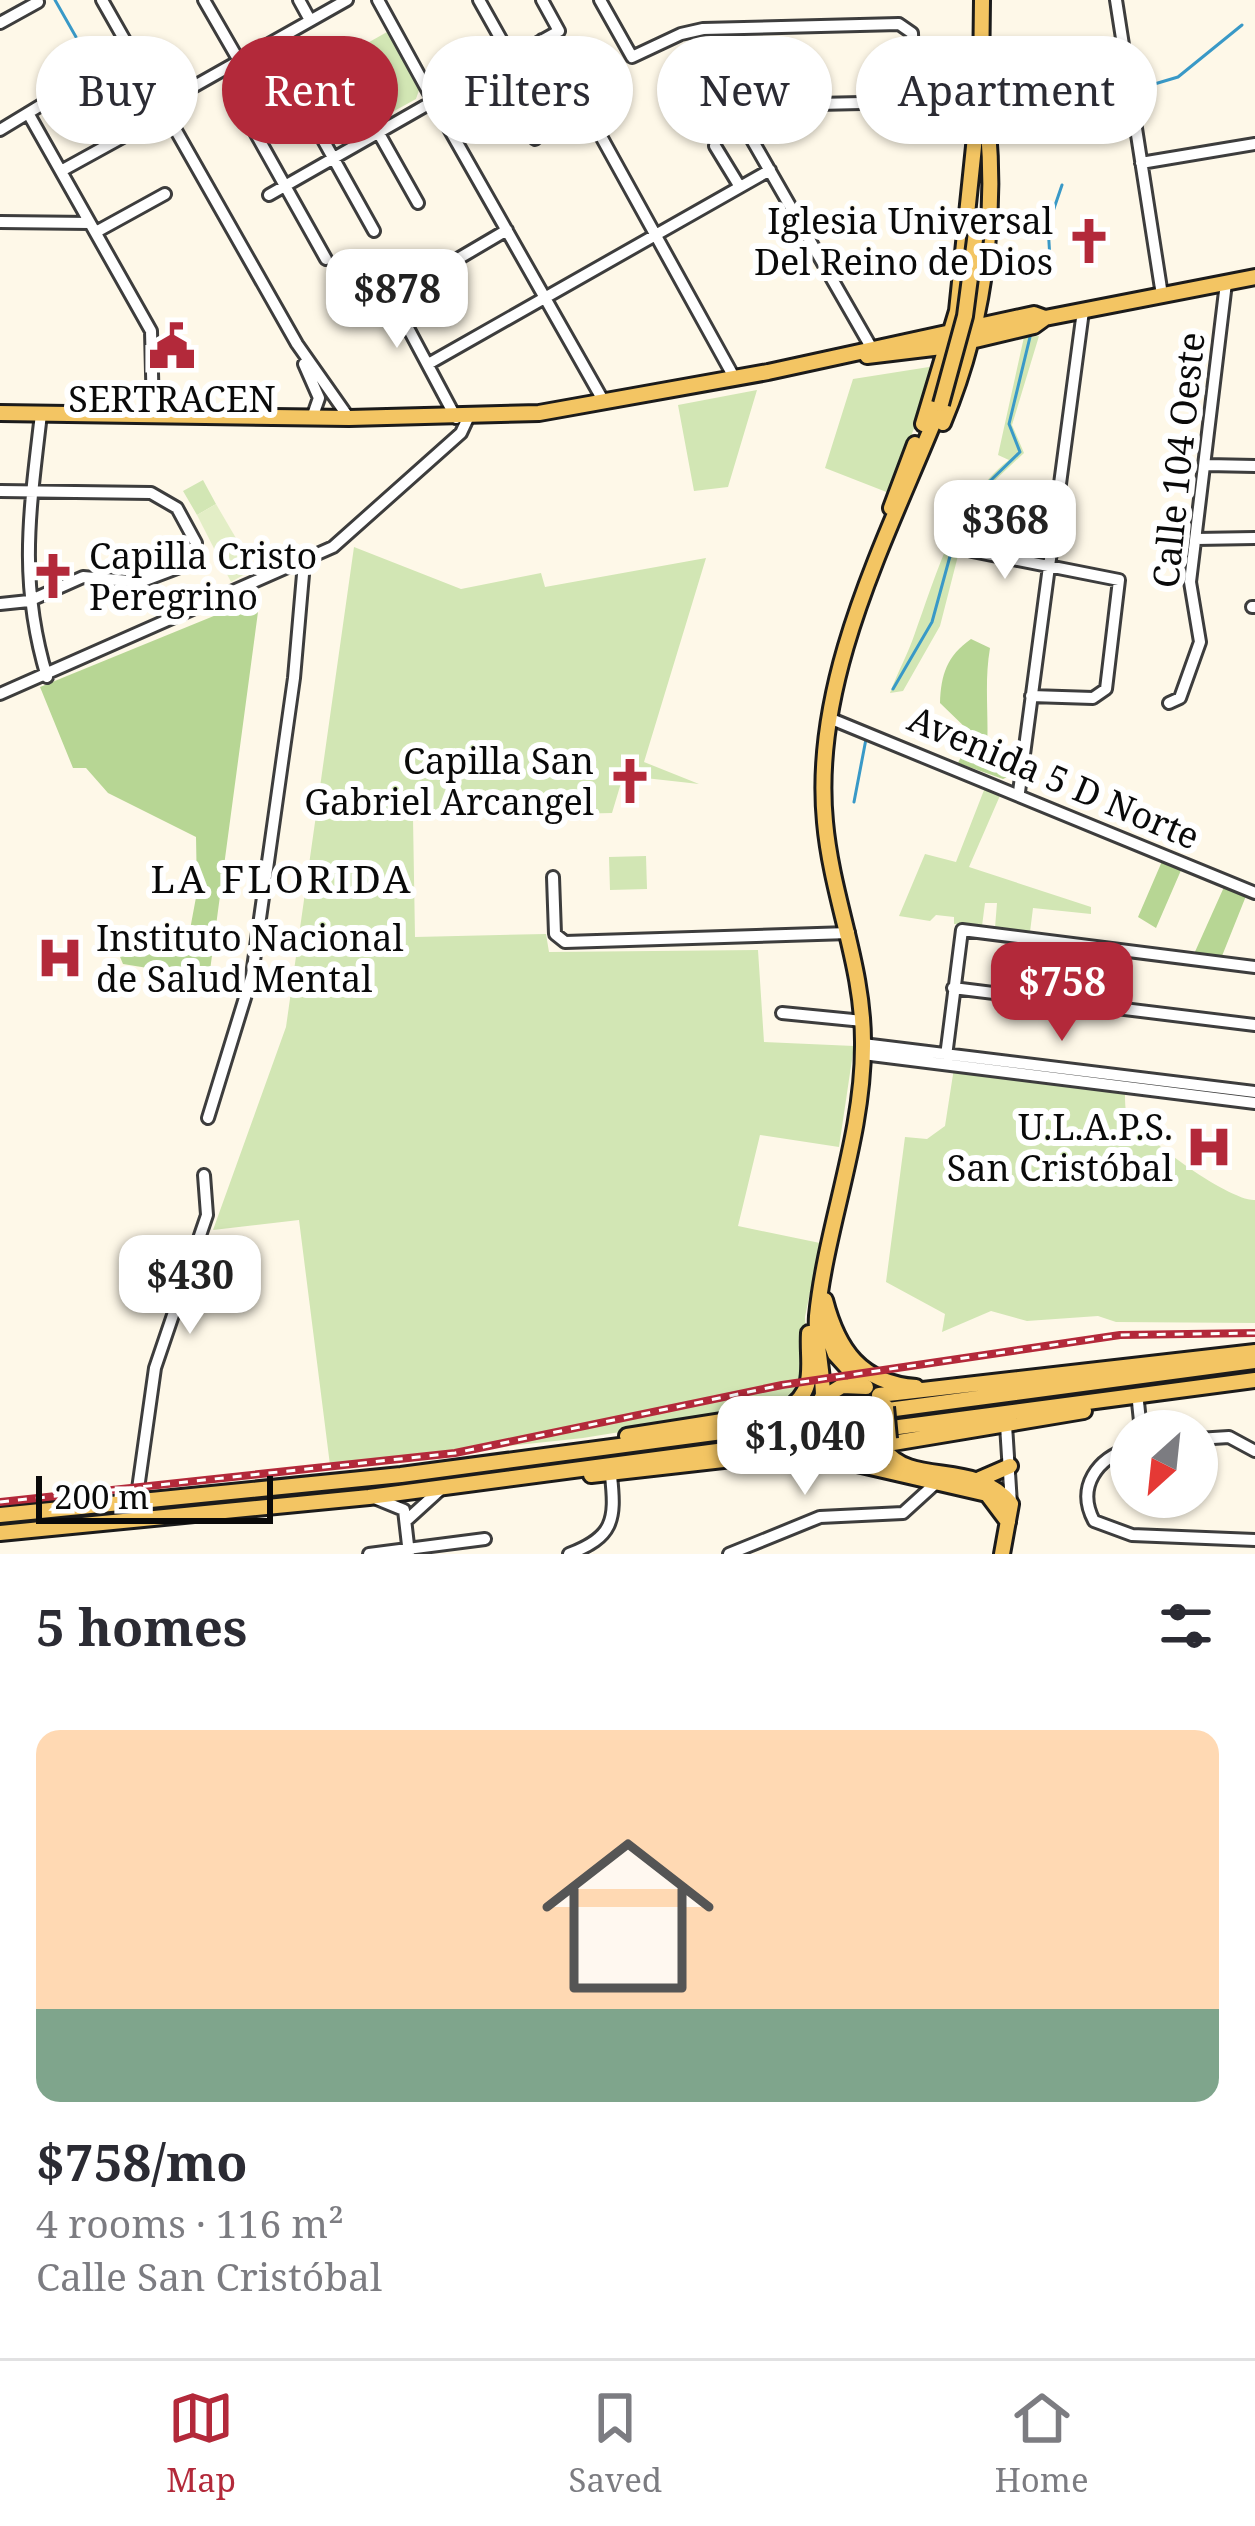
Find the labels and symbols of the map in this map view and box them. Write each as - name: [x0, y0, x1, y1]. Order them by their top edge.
- place label: Iglesia Universal Del Reino de Dios: [754, 196, 1053, 286]
- church icon: Iglesia Universal Del Reino de Dios: [1064, 216, 1114, 266]
- pin: $878: [326, 249, 468, 351]
- public building icon: SERTRACEN: [147, 321, 197, 371]
- street label: Calle 104 Oeste: [1140, 330, 1216, 590]
- place label: SERTRACEN: [68, 374, 276, 423]
- pin: $368: [934, 480, 1076, 582]
- place label: Capilla Cristo Peregrino: [89, 531, 317, 621]
- church icon: Capilla Cristo Peregrino: [28, 551, 78, 601]
- street label: Avenida 5 D Norte: [901, 694, 1207, 860]
- place label: Capilla San Gabriel Arcangel: [304, 736, 594, 826]
- church icon: Capilla San Gabriel Arcangel: [605, 756, 655, 806]
- district label: LA FLORIDA: [150, 851, 414, 904]
- place label: Instituto Nacional de Salud Mental: [96, 913, 404, 1003]
- hospital icon: Instituto Nacional de Salud Mental: [35, 933, 85, 983]
- pin: $758: [991, 942, 1133, 1044]
- place label: U.L.A.P.S. San Cristóbal: [947, 1102, 1173, 1192]
- hospital icon: U.L.A.P.S. San Cristóbal: [1184, 1122, 1234, 1172]
- pin: $430: [119, 1235, 261, 1337]
- pin: $1,040: [707, 1396, 903, 1498]
- north arrow: [1110, 1410, 1218, 1518]
- scale bar: [36, 1470, 273, 1523]

